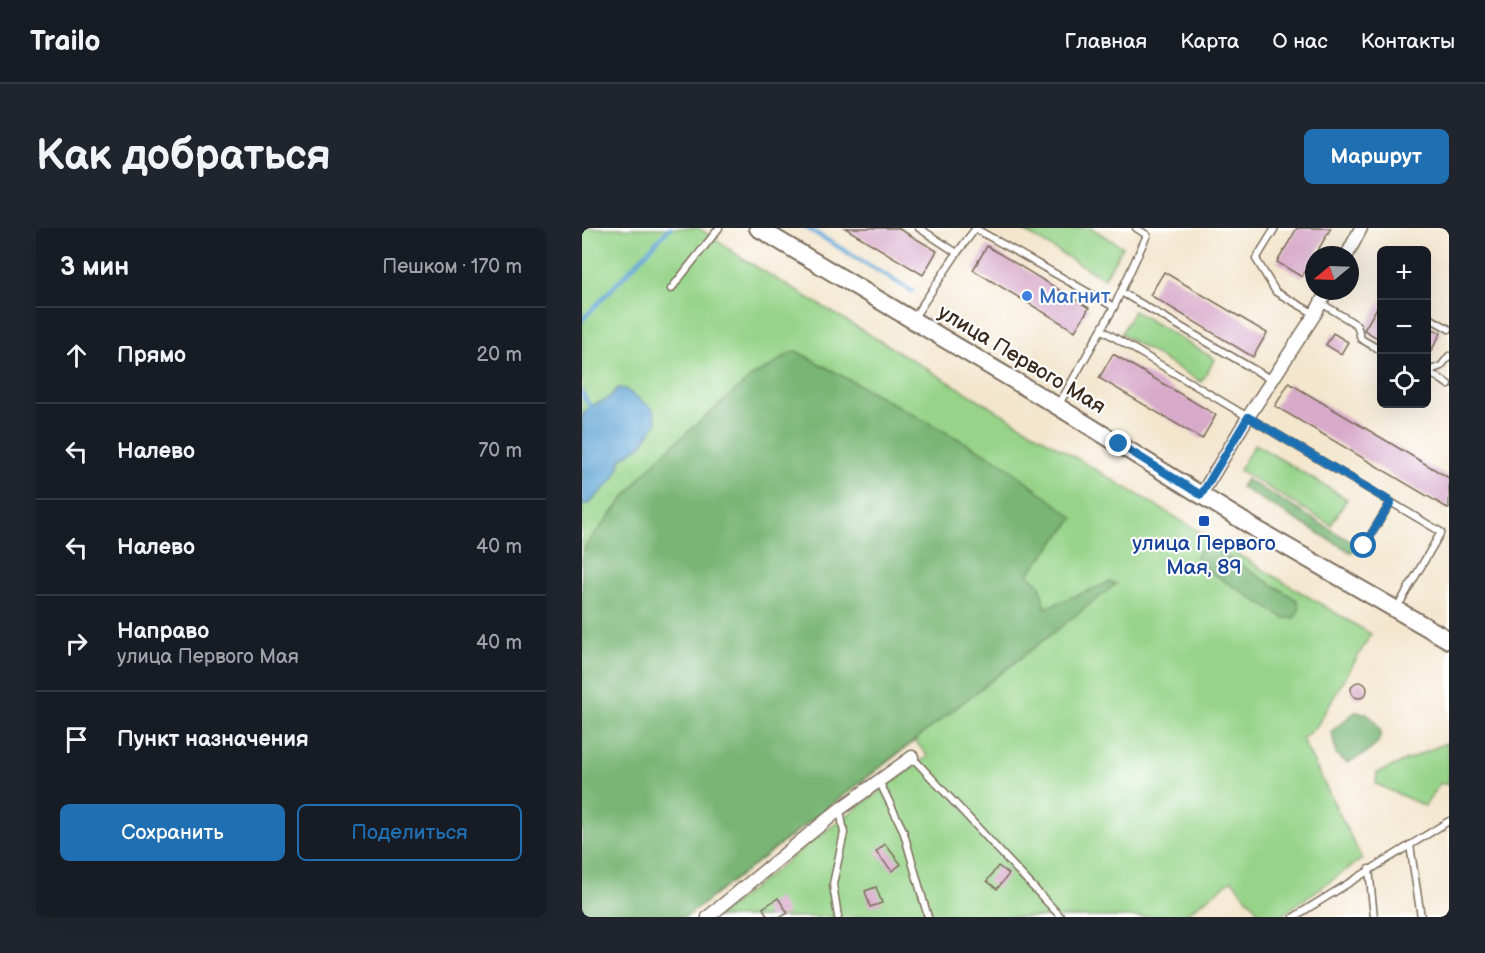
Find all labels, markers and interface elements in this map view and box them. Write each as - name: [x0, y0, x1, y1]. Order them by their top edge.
- text: Trailo: [30, 25, 101, 58]
- text: Главная: [1064, 29, 1147, 54]
- text: Карта: [1180, 29, 1239, 54]
- text: О нас: [1272, 29, 1328, 54]
- text: Контакты: [1361, 29, 1455, 54]
- button: Маршрут: [1304, 129, 1449, 184]
- text: Как добраться: [36, 131, 331, 182]
- north arrow: [1305, 246, 1359, 300]
- map controls: [1377, 246, 1431, 408]
- button: +: [1377, 246, 1431, 300]
- text: 3 мин: [60, 252, 129, 283]
- text: Пешком · 170 m: [382, 255, 522, 279]
- place label: Магнит: [1039, 284, 1111, 309]
- marker: Магнит: [1020, 289, 1034, 303]
- street label: улица Первого Мая: [933, 300, 1110, 419]
- button: −: [1377, 300, 1431, 354]
- icon: ahead: [60, 339, 93, 372]
- text: Прямо: [117, 342, 186, 369]
- text: 20 m: [477, 343, 522, 367]
- button: locate: [1377, 354, 1431, 408]
- route end: [1105, 430, 1131, 456]
- icon: left: [60, 435, 93, 468]
- text: Налево: [117, 438, 195, 465]
- text: 70 m: [478, 439, 522, 463]
- marker: улица Первого Мая, 89: [1197, 514, 1211, 528]
- icon: left: [60, 531, 93, 564]
- place label: улица Первого Мая, 89: [1132, 531, 1276, 580]
- route start: [1350, 532, 1376, 558]
- text: Налево: [117, 534, 195, 561]
- text: 40 m: [476, 535, 522, 559]
- text: Направо: [117, 618, 209, 645]
- icon: right: [60, 627, 93, 660]
- text: 40 m: [476, 631, 522, 655]
- text: улица Первого Мая: [117, 645, 299, 669]
- icon: arrive: [60, 723, 93, 756]
- text: Пункт назначения: [117, 726, 309, 753]
- button: Сохранить: [60, 804, 285, 861]
- button: Поделиться: [297, 804, 522, 861]

